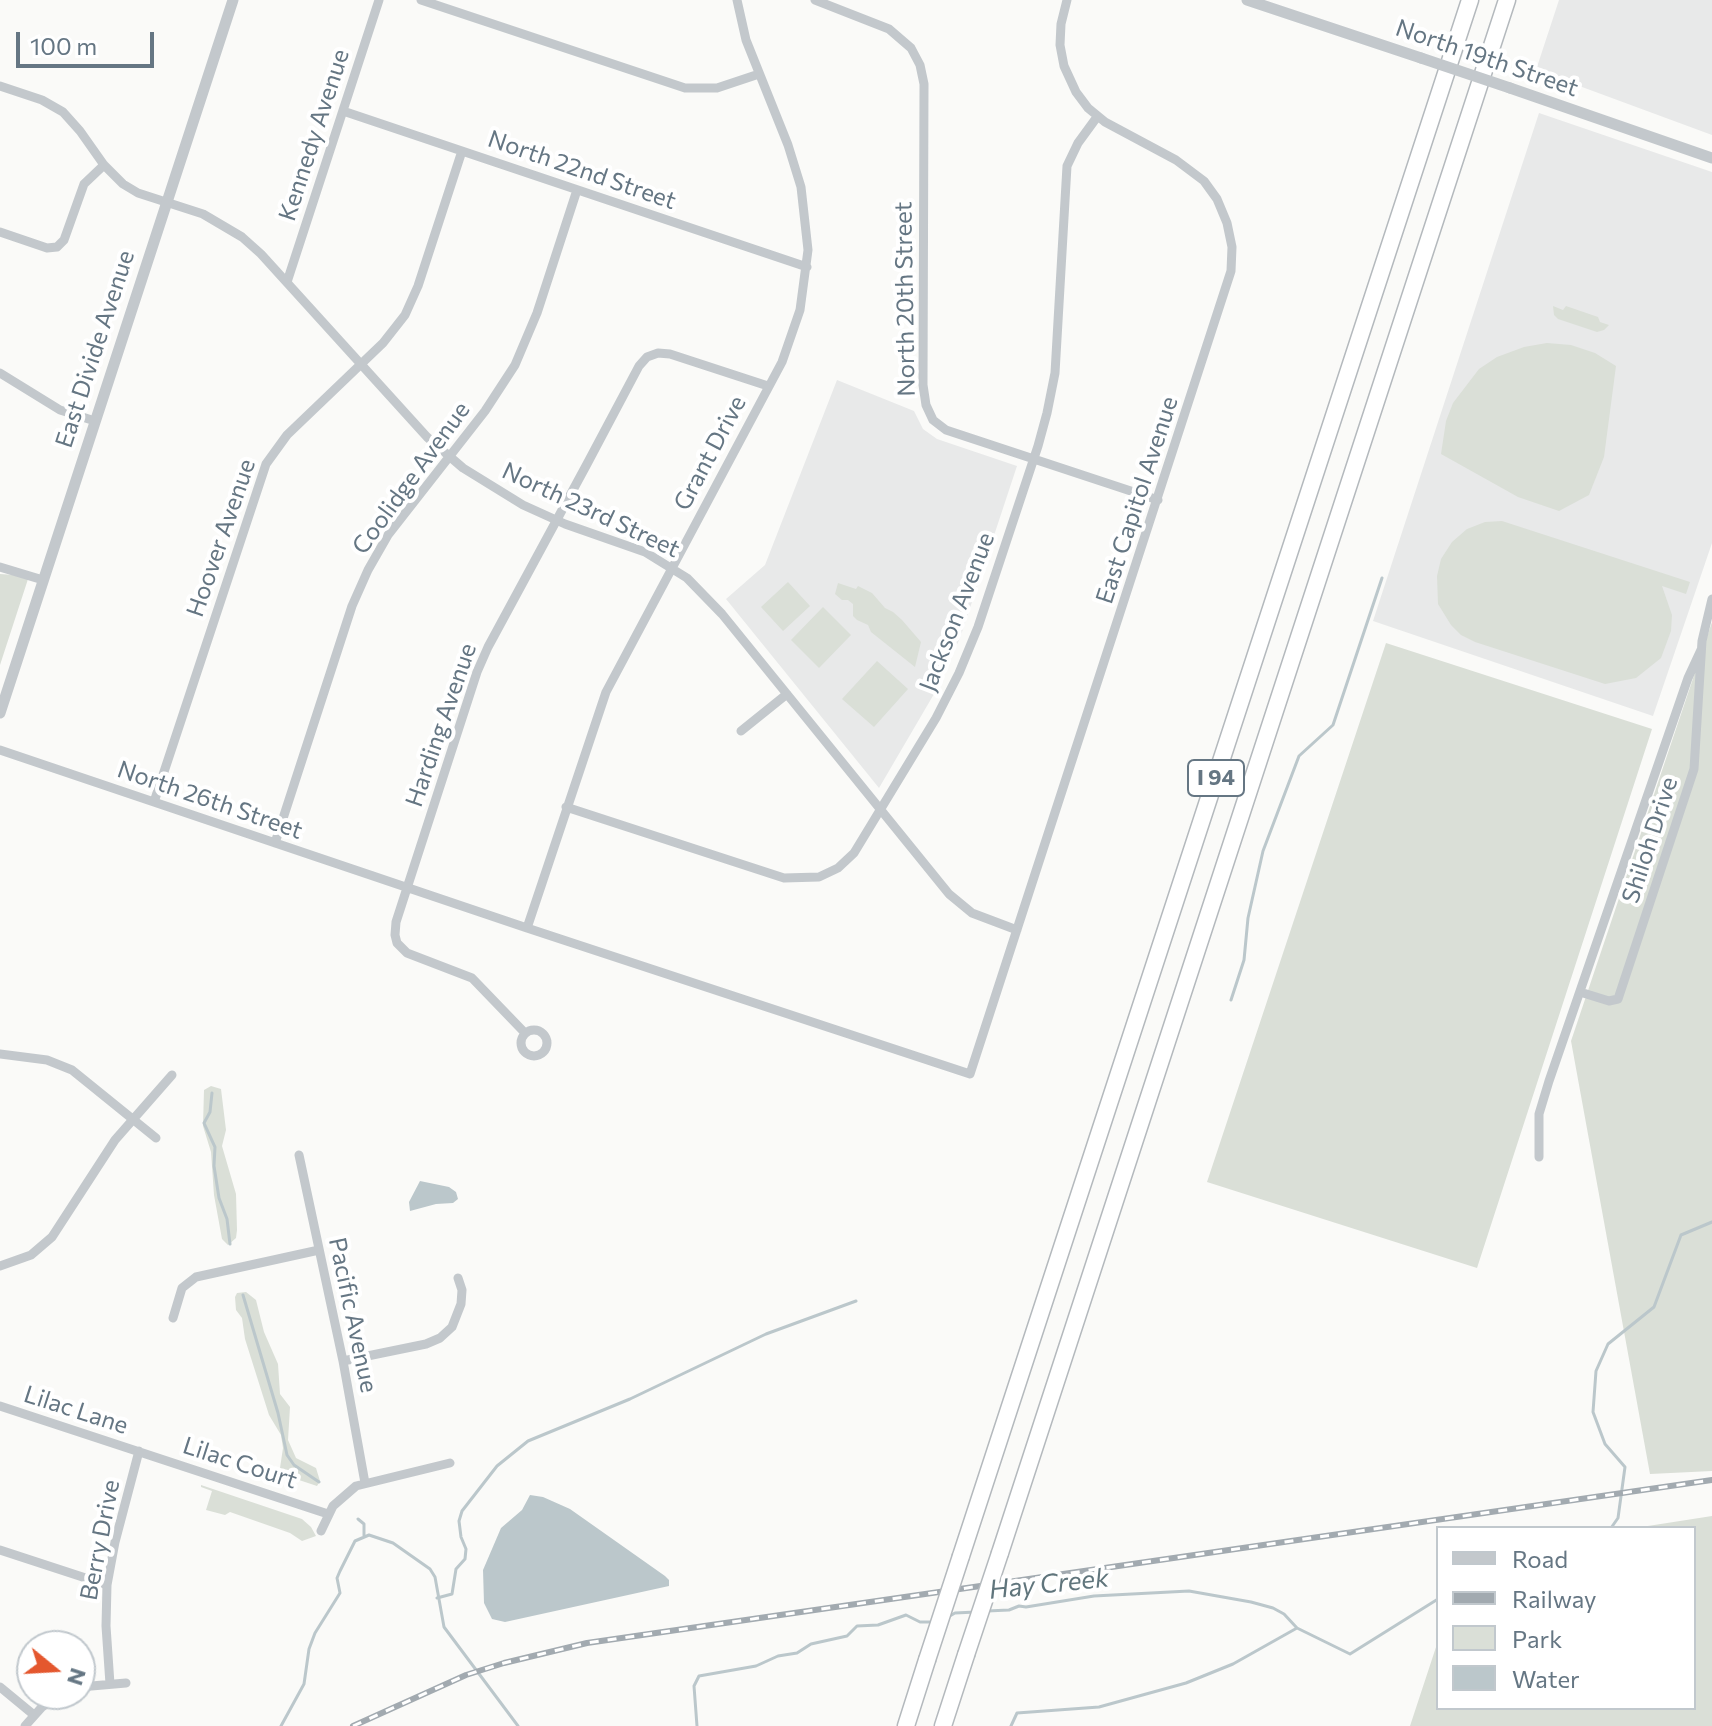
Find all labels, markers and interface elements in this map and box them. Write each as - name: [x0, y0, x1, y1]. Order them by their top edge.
- street label: North 19th Street: [1392, 13, 1582, 103]
- scale bar: [20, 16, 158, 66]
- text: 100 m: [30, 31, 97, 60]
- street label: Kennedy Avenue: [273, 45, 355, 225]
- street label: North 22nd Street: [484, 124, 680, 216]
- street label: North 20th Street: [889, 201, 921, 397]
- street label: East Divide Avenue: [50, 247, 140, 451]
- street label: Grant Drive: [668, 391, 752, 515]
- street label: East Capitol Avenue: [1090, 393, 1184, 607]
- street label: Coolidge Avenue: [346, 396, 476, 560]
- street label: Hoover Avenue: [181, 455, 261, 621]
- street label: North 23rd Street: [498, 456, 684, 564]
- street label: Jackson Avenue: [913, 528, 1001, 696]
- street label: Harding Avenue: [400, 639, 482, 811]
- street label: North 26th Street: [114, 755, 306, 845]
- road number: I 94: [1188, 760, 1244, 796]
- street label: Shiloh Drive: [1616, 773, 1684, 907]
- street label: Pacific Avenue: [323, 1235, 383, 1395]
- street label: Lilac Lane: [20, 1380, 132, 1440]
- street label: Lilac Court: [179, 1431, 301, 1495]
- street label: Berry Drive: [74, 1477, 126, 1603]
- legend: [1436, 1526, 1696, 1710]
- text: Road: [1512, 1544, 1568, 1573]
- water label: Hay Creek: [988, 1562, 1110, 1606]
- text: Railway: [1512, 1584, 1597, 1613]
- text: Park: [1512, 1624, 1562, 1653]
- north arrow: [16, 1630, 96, 1710]
- text: Water: [1512, 1664, 1580, 1693]
- text: N: [62, 1665, 93, 1689]

